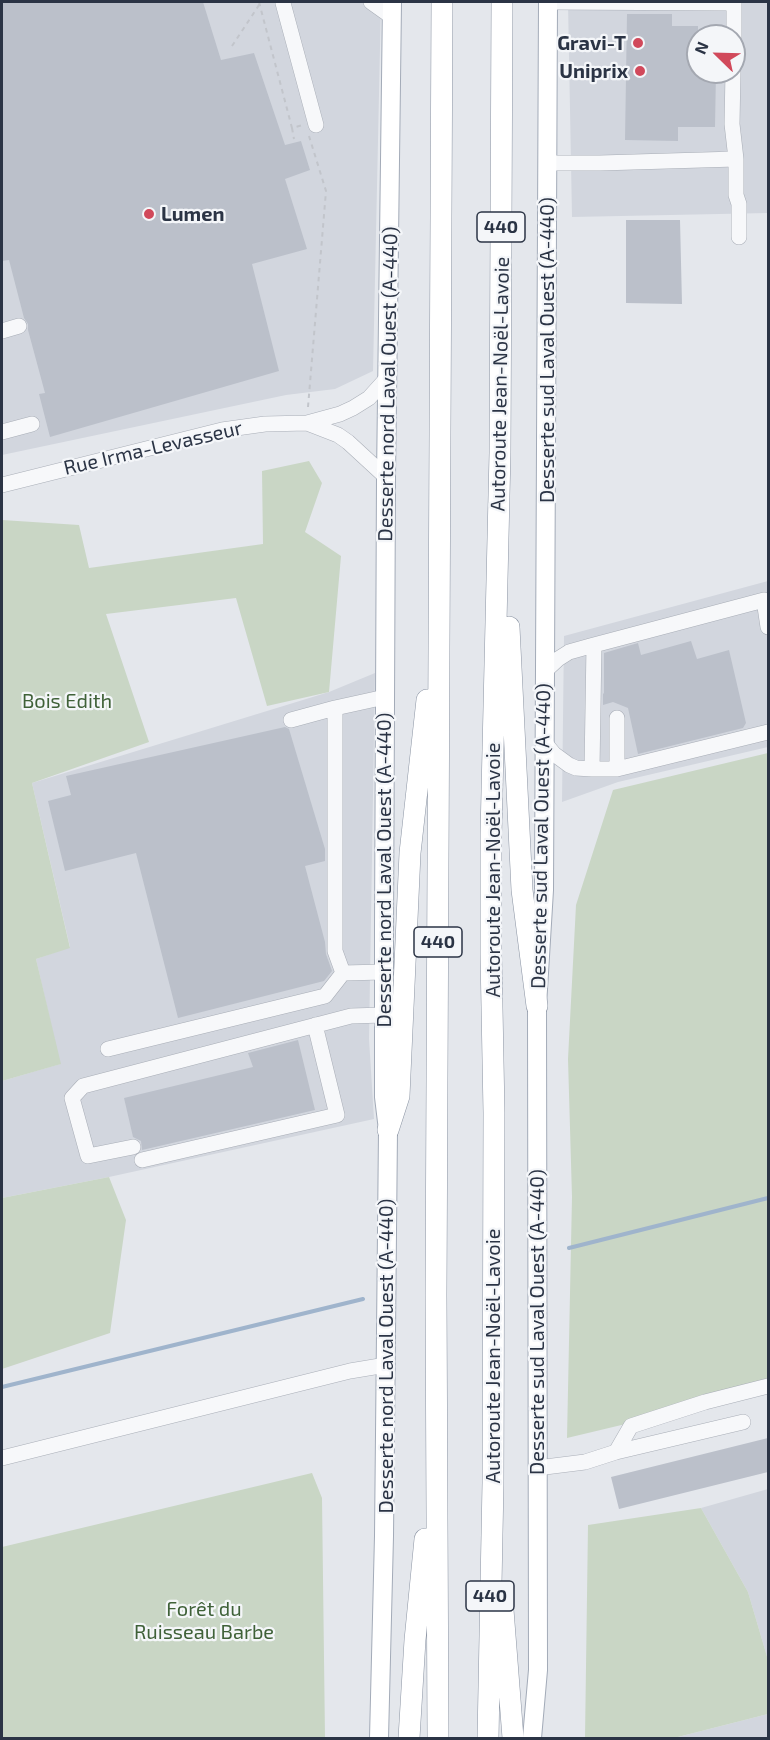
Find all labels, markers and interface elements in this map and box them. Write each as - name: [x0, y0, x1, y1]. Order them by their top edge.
- north arrow: [686, 24, 746, 84]
- place label: Gravi-T: [557, 31, 626, 55]
- marker: Gravi-T: [631, 36, 645, 50]
- text: N: [690, 39, 712, 57]
- place label: Uniprix: [559, 59, 628, 83]
- marker: Uniprix: [633, 64, 647, 78]
- street label: Desserte sud Laval Ouest (A-440): [535, 197, 559, 503]
- place label: Lumen: [161, 202, 224, 226]
- marker: Lumen: [142, 207, 156, 221]
- road number: 440: [477, 212, 525, 242]
- street label: Desserte nord Laval Ouest (A-440): [373, 226, 403, 542]
- street label: Autoroute Jean-Noël-Lavoie: [486, 256, 514, 512]
- street label: Rue Irma-Levasseur: [61, 416, 245, 480]
- street label: Desserte sud Laval Ouest (A-440): [526, 683, 556, 989]
- park label: Bois Edith: [22, 689, 112, 713]
- street label: Desserte nord Laval Ouest (A-440): [372, 712, 396, 1028]
- street label: Autoroute Jean-Noël-Lavoie: [481, 743, 505, 997]
- road number: 440: [414, 927, 462, 957]
- street label: Desserte sud Laval Ouest (A-440): [525, 1169, 549, 1475]
- street label: Desserte nord Laval Ouest (A-440): [374, 1198, 398, 1514]
- street label: Autoroute Jean-Noël-Lavoie: [481, 1229, 505, 1483]
- road number: 440: [466, 1581, 514, 1611]
- park label: Forêt du Ruisseau Barbe: [134, 1597, 274, 1644]

